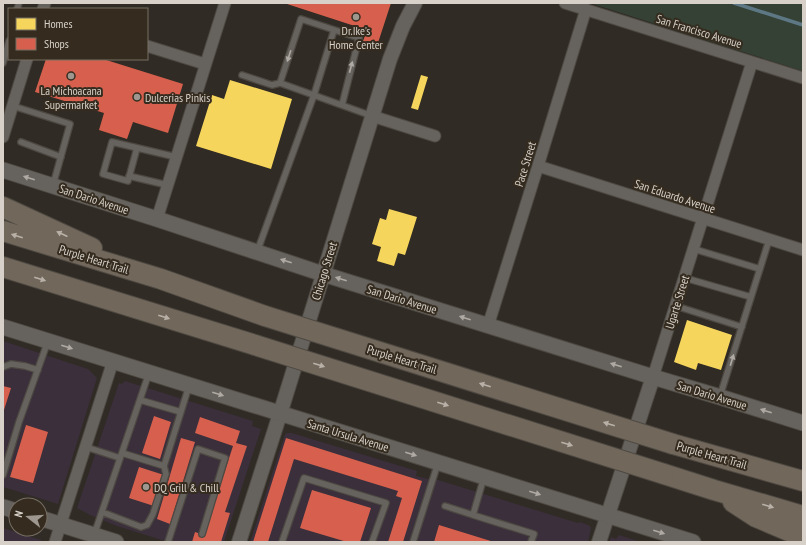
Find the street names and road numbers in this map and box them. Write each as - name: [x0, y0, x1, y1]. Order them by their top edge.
- street label: San Francisco Avenue: [654, 11, 744, 51]
- street label: Pace Street: [511, 139, 539, 188]
- street label: San Eduardo Avenue: [633, 176, 717, 216]
- street label: San Dario Avenue: [57, 181, 131, 217]
- street label: Chicago Street: [308, 239, 340, 302]
- street label: Purple Heart Trail: [57, 241, 131, 277]
- street label: Ugarte Street: [662, 273, 692, 331]
- street label: San Dario Avenue: [365, 281, 439, 317]
- street label: Purple Heart Trail: [365, 341, 439, 377]
- street label: San Dario Avenue: [675, 377, 749, 413]
- street label: Santa Ursula Avenue: [305, 415, 391, 455]
- street label: Purple Heart Trail: [675, 438, 749, 472]

